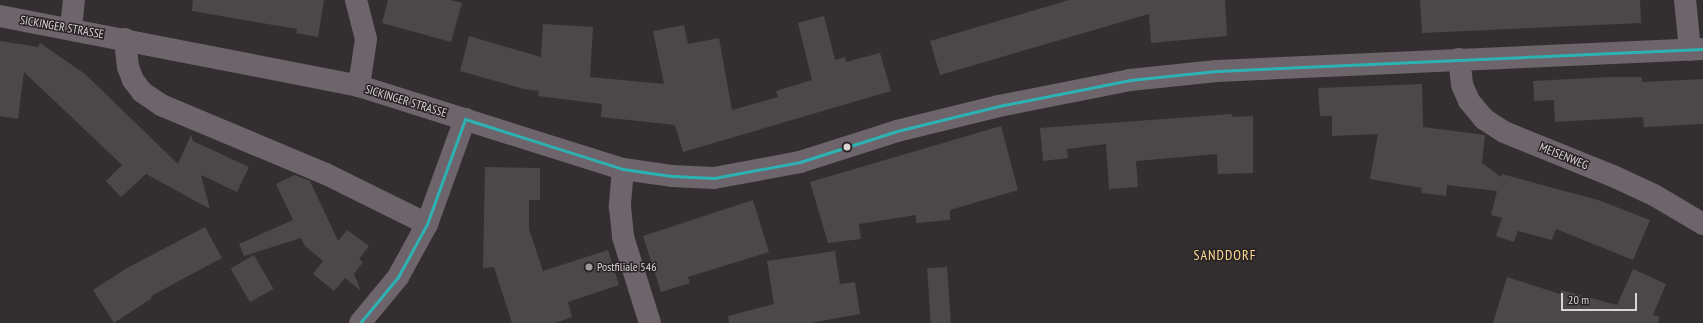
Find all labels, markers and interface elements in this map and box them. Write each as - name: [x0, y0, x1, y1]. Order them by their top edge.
- street label: SICKINGER STRASSE: [19, 13, 105, 41]
- street label: SICKINGER STRASSE: [363, 82, 449, 120]
- street label: MEISENWEG: [1537, 140, 1591, 172]
- unlabelled marker: [842, 142, 852, 152]
- district label: SANDDORF: [1193, 247, 1257, 263]
- place label: Postfiliale 546: [597, 260, 657, 274]
- marker: Postfiliale 546: [584, 262, 594, 272]
- scale bar: [1563, 285, 1639, 311]
- text: 20 m: [1568, 292, 1589, 307]

